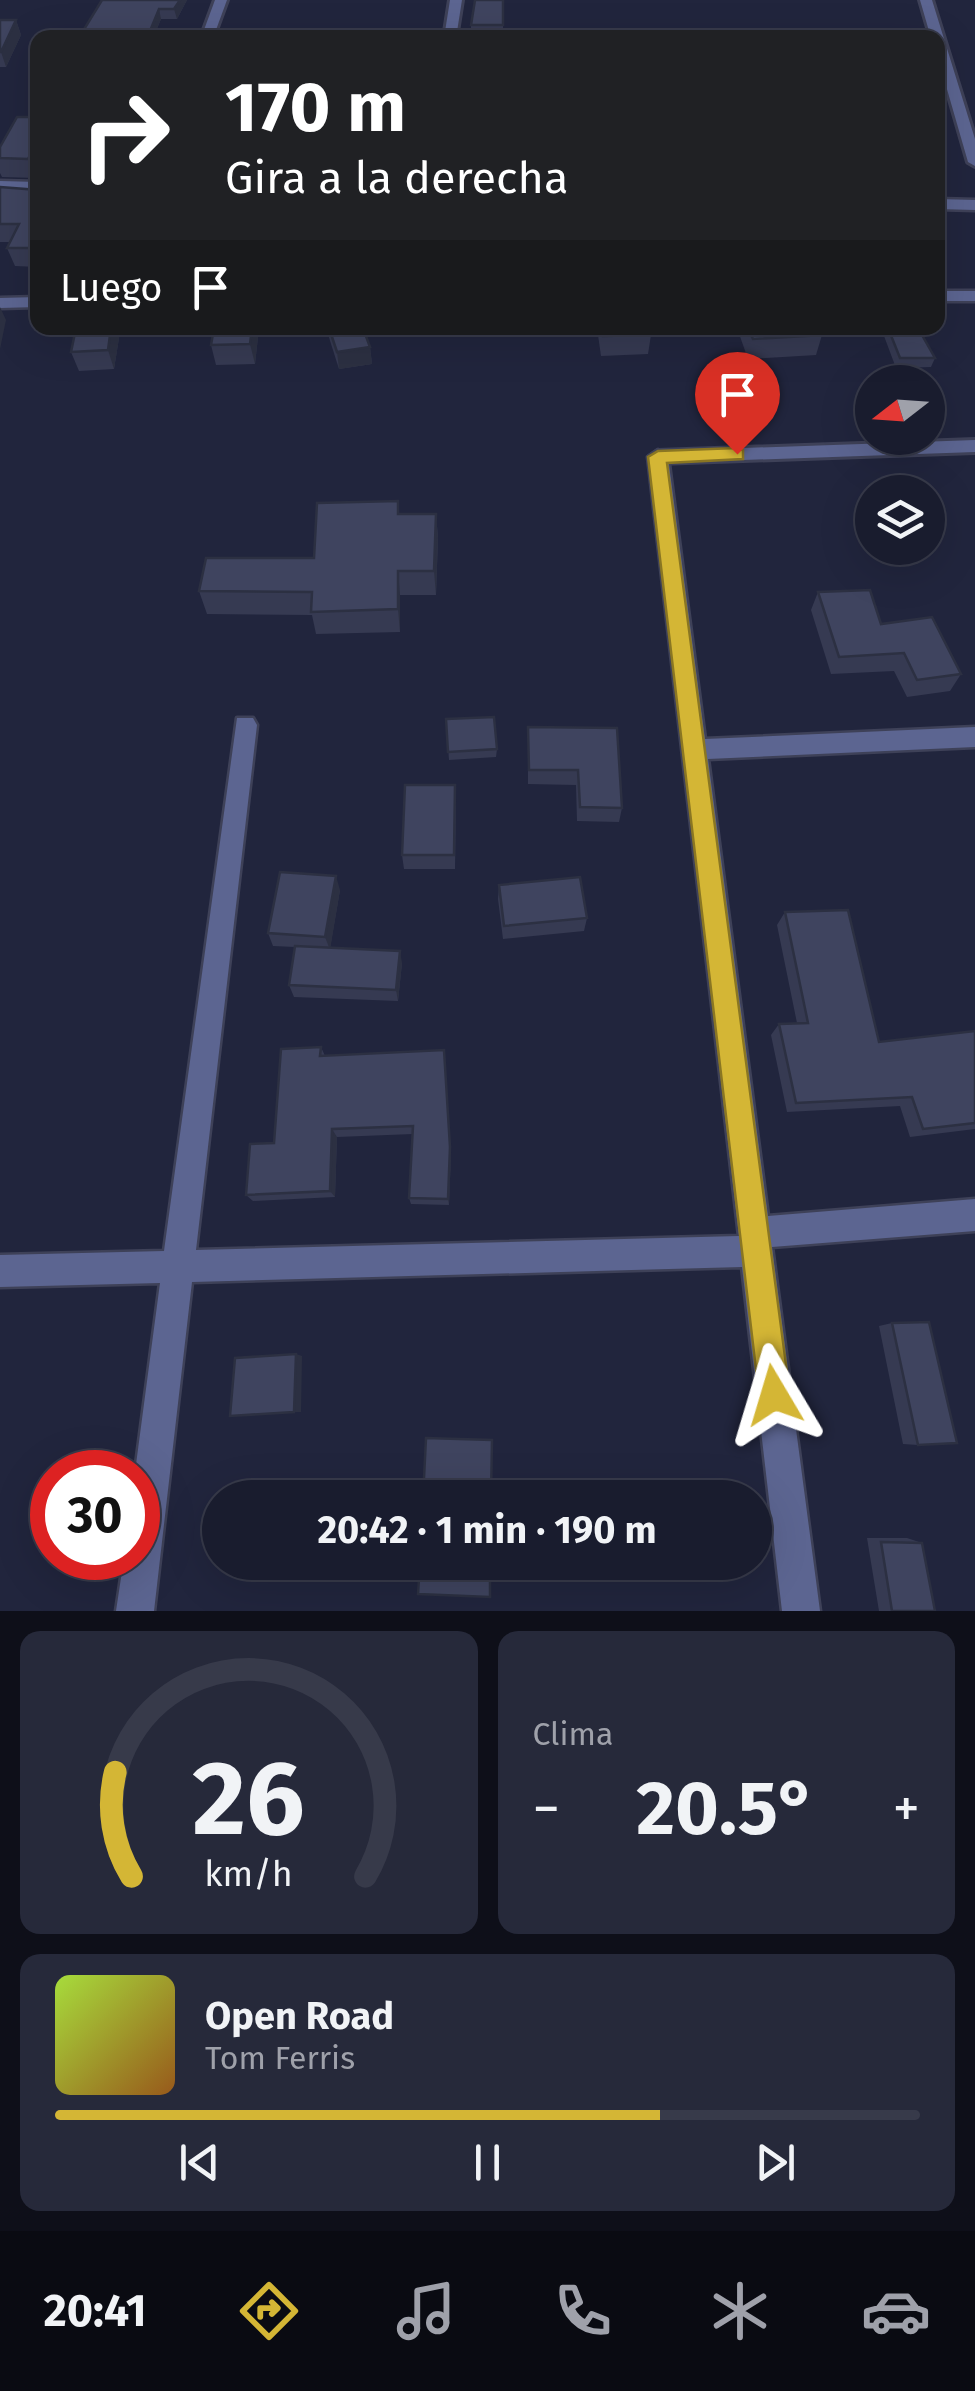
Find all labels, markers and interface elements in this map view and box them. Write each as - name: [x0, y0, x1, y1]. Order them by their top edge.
- text: 170 m: [225, 66, 406, 150]
- icon: right: [60, 70, 190, 200]
- text: Gira a la derecha: [225, 151, 568, 205]
- icon: arrive: [183, 260, 238, 315]
- text: Luego: [60, 265, 163, 311]
- pin: [695, 352, 780, 455]
- north arrow: [855, 365, 945, 455]
- map controls: [855, 365, 945, 565]
- icon: arrive: [710, 367, 765, 422]
- button: layers: [855, 475, 945, 565]
- position arrow: [722, 1343, 826, 1447]
- speed limit sign: 30: [30, 1450, 160, 1580]
- text: 20:42 · 1 min · 190 m: [317, 1507, 657, 1553]
- text: Clima: [533, 1715, 613, 1753]
- text: 26: [193, 1737, 305, 1862]
- text: 20.5°: [636, 1764, 816, 1854]
- text: −: [533, 1776, 560, 1842]
- text: +: [893, 1776, 920, 1842]
- text: km/h: [205, 1853, 293, 1895]
- text: Open Road: [205, 1993, 394, 2039]
- text: Tom Ferris: [205, 2039, 355, 2077]
- icon: previous: [172, 2135, 227, 2190]
- icon: pause: [460, 2135, 515, 2190]
- icon: next: [748, 2135, 803, 2190]
- icon: directions: [234, 2276, 304, 2346]
- icon: music: [391, 2276, 461, 2346]
- icon: phone: [548, 2276, 618, 2346]
- icon: climate: [705, 2276, 775, 2346]
- icon: car: [861, 2276, 931, 2346]
- text: 20:41: [43, 2284, 147, 2338]

